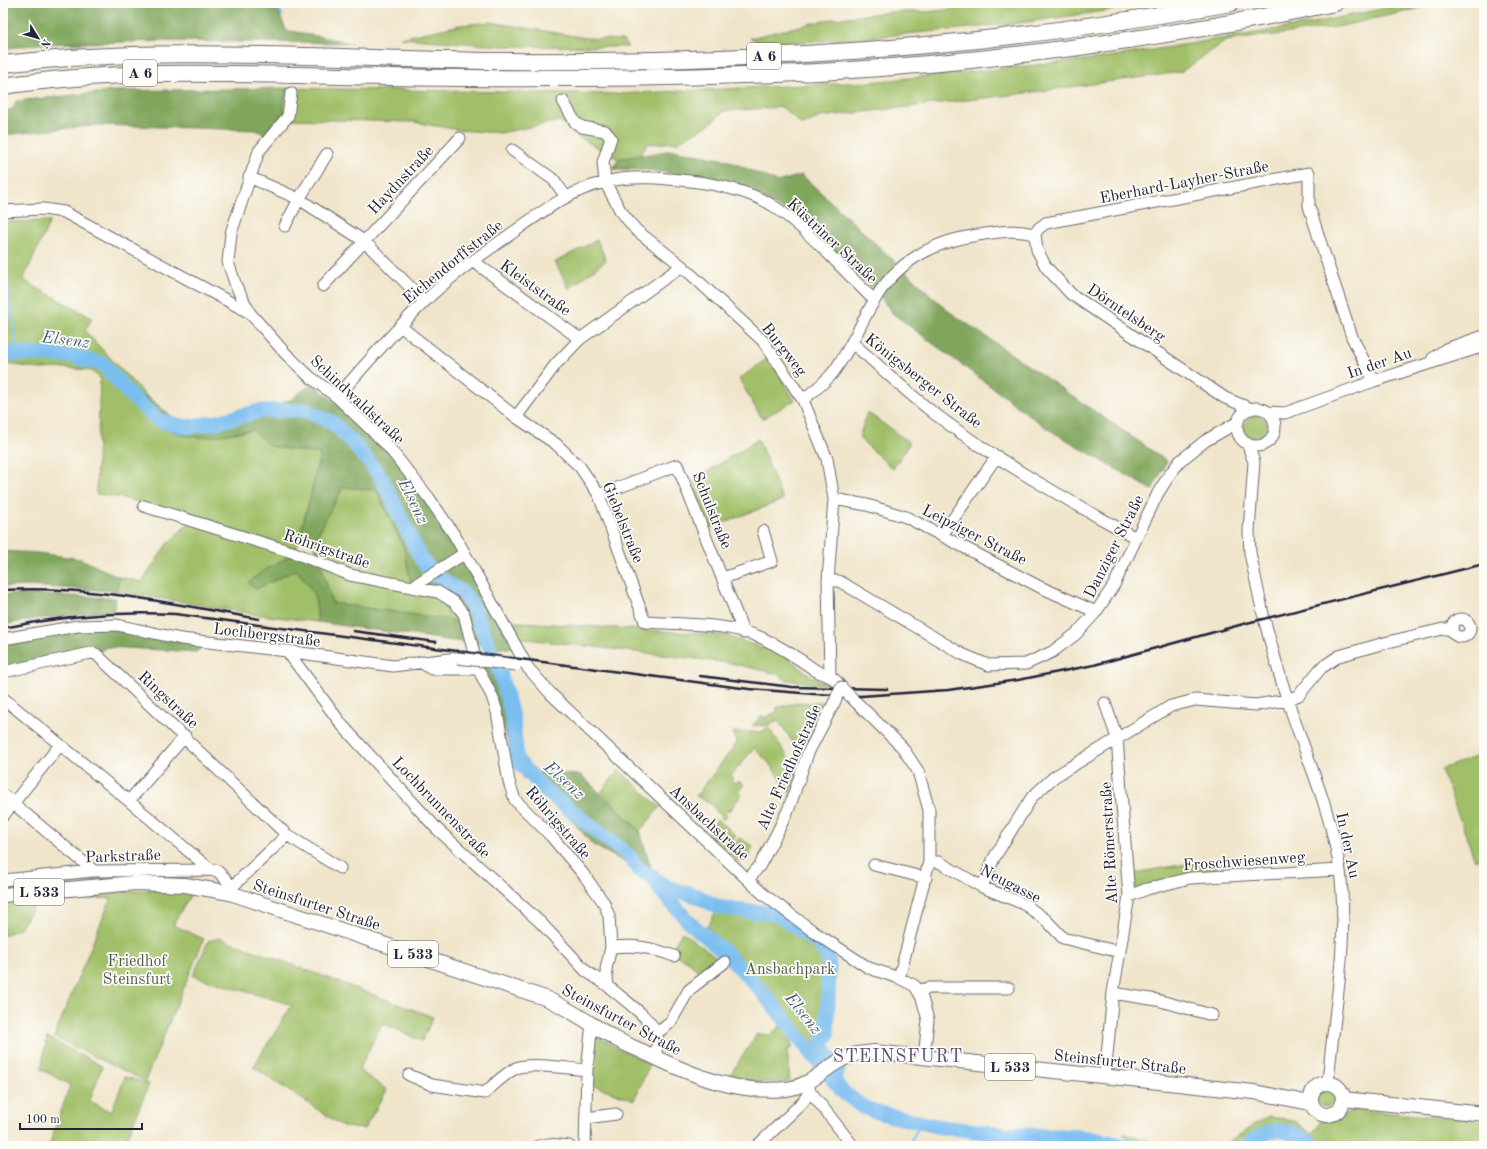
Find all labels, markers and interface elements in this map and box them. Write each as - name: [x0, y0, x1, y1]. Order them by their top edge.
- north arrow: [18, 18, 58, 58]
- text: N: [38, 36, 52, 50]
- road number: A 6: [747, 43, 781, 69]
- road number: A 6: [123, 60, 157, 86]
- street label: Haydnstraße: [366, 143, 437, 218]
- street label: Eberhard-Layher-Straße: [1099, 159, 1270, 207]
- street label: Küstriner Straße: [783, 196, 880, 287]
- street label: Eichendorffstraße: [400, 218, 506, 308]
- street label: Kleiststraße: [496, 258, 573, 320]
- street label: Dörntelsberg: [1084, 282, 1168, 346]
- street label: Burgweg: [758, 321, 809, 380]
- water label: Elsenz: [40, 329, 91, 352]
- street label: Königsberger Straße: [861, 331, 984, 432]
- street label: In der Au: [1345, 345, 1414, 382]
- street label: Schindwaldstraße: [306, 353, 407, 448]
- street label: Schulstraße: [689, 470, 734, 551]
- water label: Elsenz: [394, 475, 431, 527]
- street label: Giebelstraße: [599, 480, 646, 566]
- street label: Danziger Straße: [1082, 493, 1148, 601]
- street label: Leipziger Straße: [919, 503, 1029, 569]
- street label: Röhrigstraße: [281, 528, 372, 572]
- street label: Lochbergstraße: [212, 621, 321, 650]
- street label: Ringstraße: [134, 669, 201, 732]
- street label: Alte Friedhofstraße: [755, 702, 825, 833]
- street label: Lochbrunnenstraße: [388, 755, 493, 862]
- water label: Elsenz: [540, 758, 588, 804]
- street label: Alte Römerstraße: [1099, 781, 1121, 905]
- street label: Ansbachstraße: [666, 783, 752, 864]
- street label: Röhrigstraße: [522, 784, 593, 863]
- street label: In der Au: [1332, 811, 1362, 880]
- street label: Parkstraße: [85, 848, 161, 866]
- street label: Froschwiesenweg: [1182, 850, 1306, 874]
- street label: Neugasse: [977, 863, 1043, 907]
- street label: Steinsfurter Straße: [251, 878, 382, 934]
- road number: L 533: [14, 879, 64, 905]
- road number: L 533: [388, 941, 438, 967]
- park label: Friedhof Steinsfurt: [103, 954, 172, 988]
- park label: Ansbachpark: [745, 962, 835, 978]
- street label: Steinsfurter Straße: [559, 982, 684, 1059]
- water label: Elsenz: [780, 989, 825, 1038]
- district label: STEINSFURT: [833, 1048, 963, 1066]
- street label: Steinsfurter Straße: [1053, 1048, 1187, 1078]
- road number: L 533: [985, 1054, 1035, 1080]
- scale bar: [20, 1105, 142, 1131]
- text: 100 m: [26, 1114, 60, 1126]

